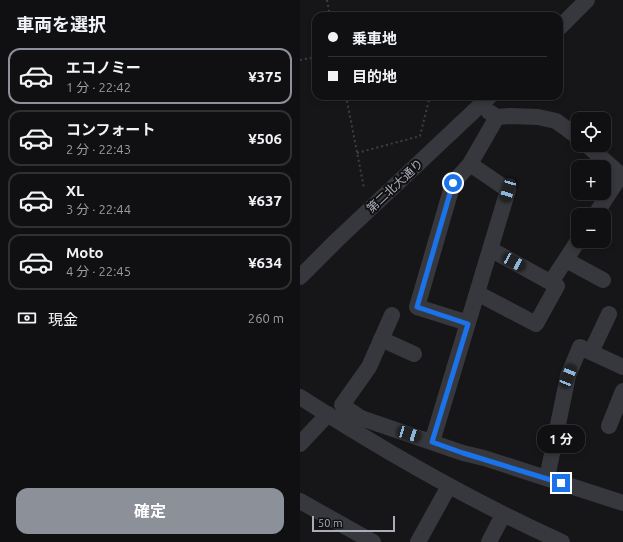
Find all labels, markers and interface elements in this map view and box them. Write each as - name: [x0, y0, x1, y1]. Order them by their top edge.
- text: 車両を選択: [16, 14, 106, 34]
- text: 乗車地: [352, 30, 397, 47]
- icon: car: [18, 58, 54, 94]
- text: エコノミー: [66, 59, 141, 76]
- text: ¥375: [248, 68, 282, 85]
- text: 目的地: [352, 68, 397, 85]
- text: 1 分 · 22:42: [66, 80, 131, 94]
- map controls: [571, 112, 611, 248]
- button: locate: [571, 112, 611, 152]
- icon: car: [18, 120, 54, 156]
- text: コンフォート: [66, 121, 156, 138]
- text: ¥506: [248, 130, 282, 147]
- text: 2 分 · 22:43: [66, 142, 131, 156]
- street label: 第二北大通り: [364, 156, 425, 215]
- button: +: [571, 160, 611, 200]
- route start: [444, 174, 462, 192]
- car: [499, 177, 517, 203]
- icon: car: [18, 182, 54, 218]
- text: XL: [66, 182, 84, 199]
- text: ¥637: [248, 192, 282, 209]
- text: 3 分 · 22:44: [66, 202, 131, 216]
- button: −: [571, 208, 611, 248]
- icon: car: [18, 244, 54, 280]
- text: Moto: [66, 244, 104, 261]
- car: [501, 251, 527, 273]
- text: ¥634: [248, 254, 282, 271]
- text: 4 分 · 22:45: [66, 264, 131, 278]
- icon: cash: [16, 307, 38, 329]
- text: 現金: [48, 311, 78, 328]
- text: 260 m: [248, 311, 284, 325]
- car: [558, 363, 578, 389]
- car: [396, 425, 422, 443]
- callout: 1 分: [537, 425, 585, 453]
- text: 1 分: [549, 432, 573, 446]
- route end: [552, 474, 570, 492]
- button: 確定: [16, 488, 284, 534]
- scale bar: [312, 514, 395, 533]
- text: 50 m: [318, 517, 342, 529]

